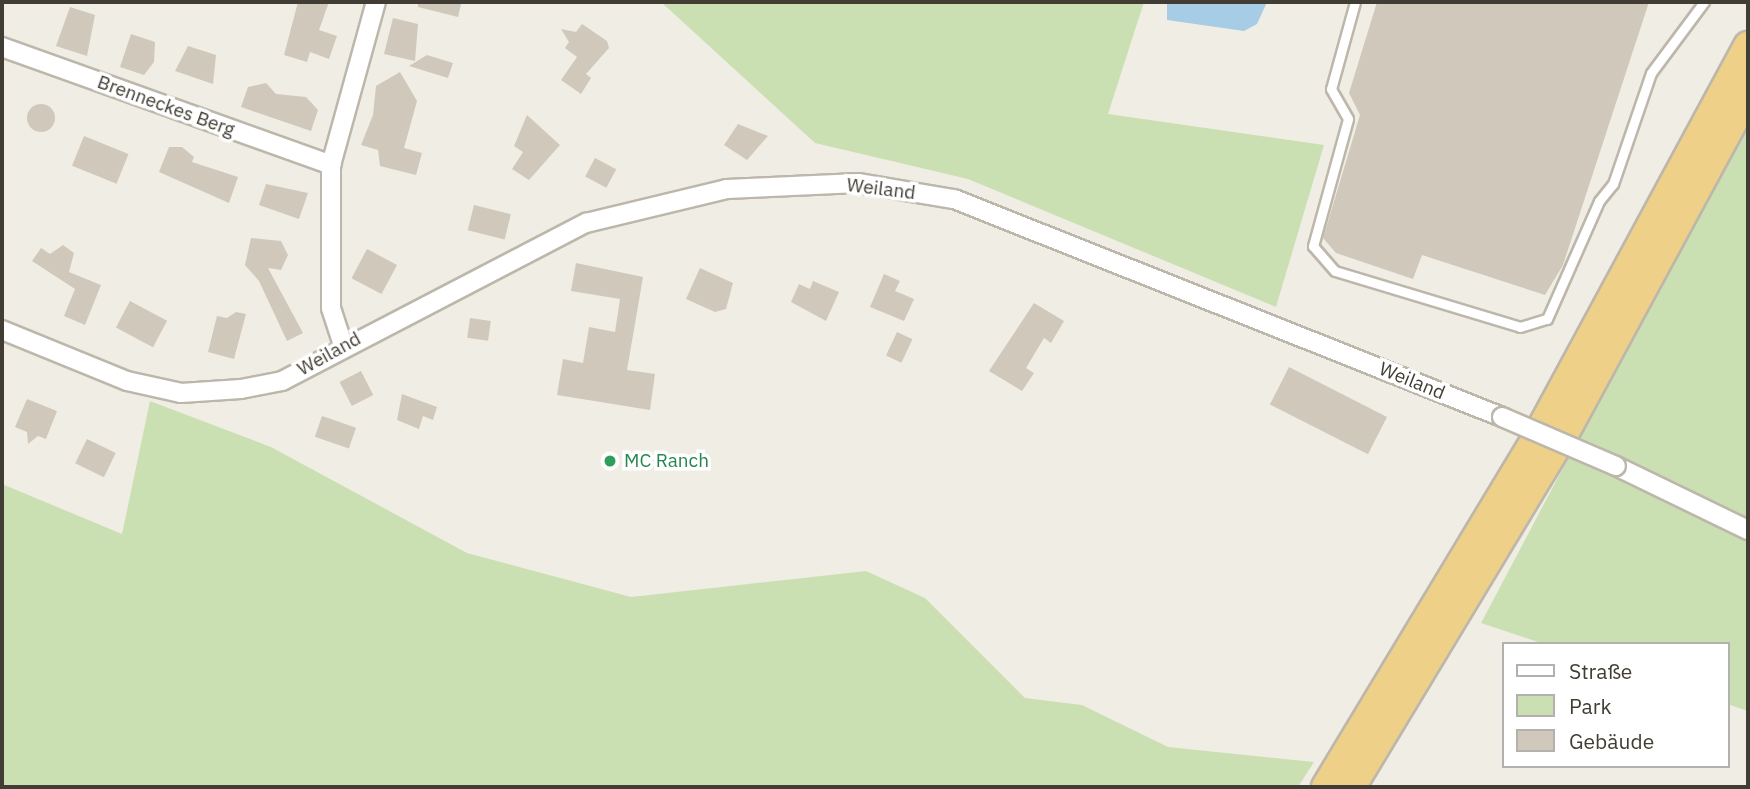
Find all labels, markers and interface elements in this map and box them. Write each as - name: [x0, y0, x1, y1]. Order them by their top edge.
- street label: Brenneckes Berg: [94, 71, 238, 141]
- street label: Weiland: [845, 173, 917, 205]
- street label: Weiland: [293, 327, 365, 381]
- street label: Weiland: [1376, 358, 1448, 404]
- place label: MC Ranch: [624, 450, 709, 472]
- marker: MC Ranch: [602, 453, 618, 469]
- legend: [1502, 642, 1729, 768]
- text: Straße: [1569, 657, 1632, 685]
- text: Park: [1569, 692, 1612, 720]
- text: Gebäude: [1569, 727, 1654, 755]

